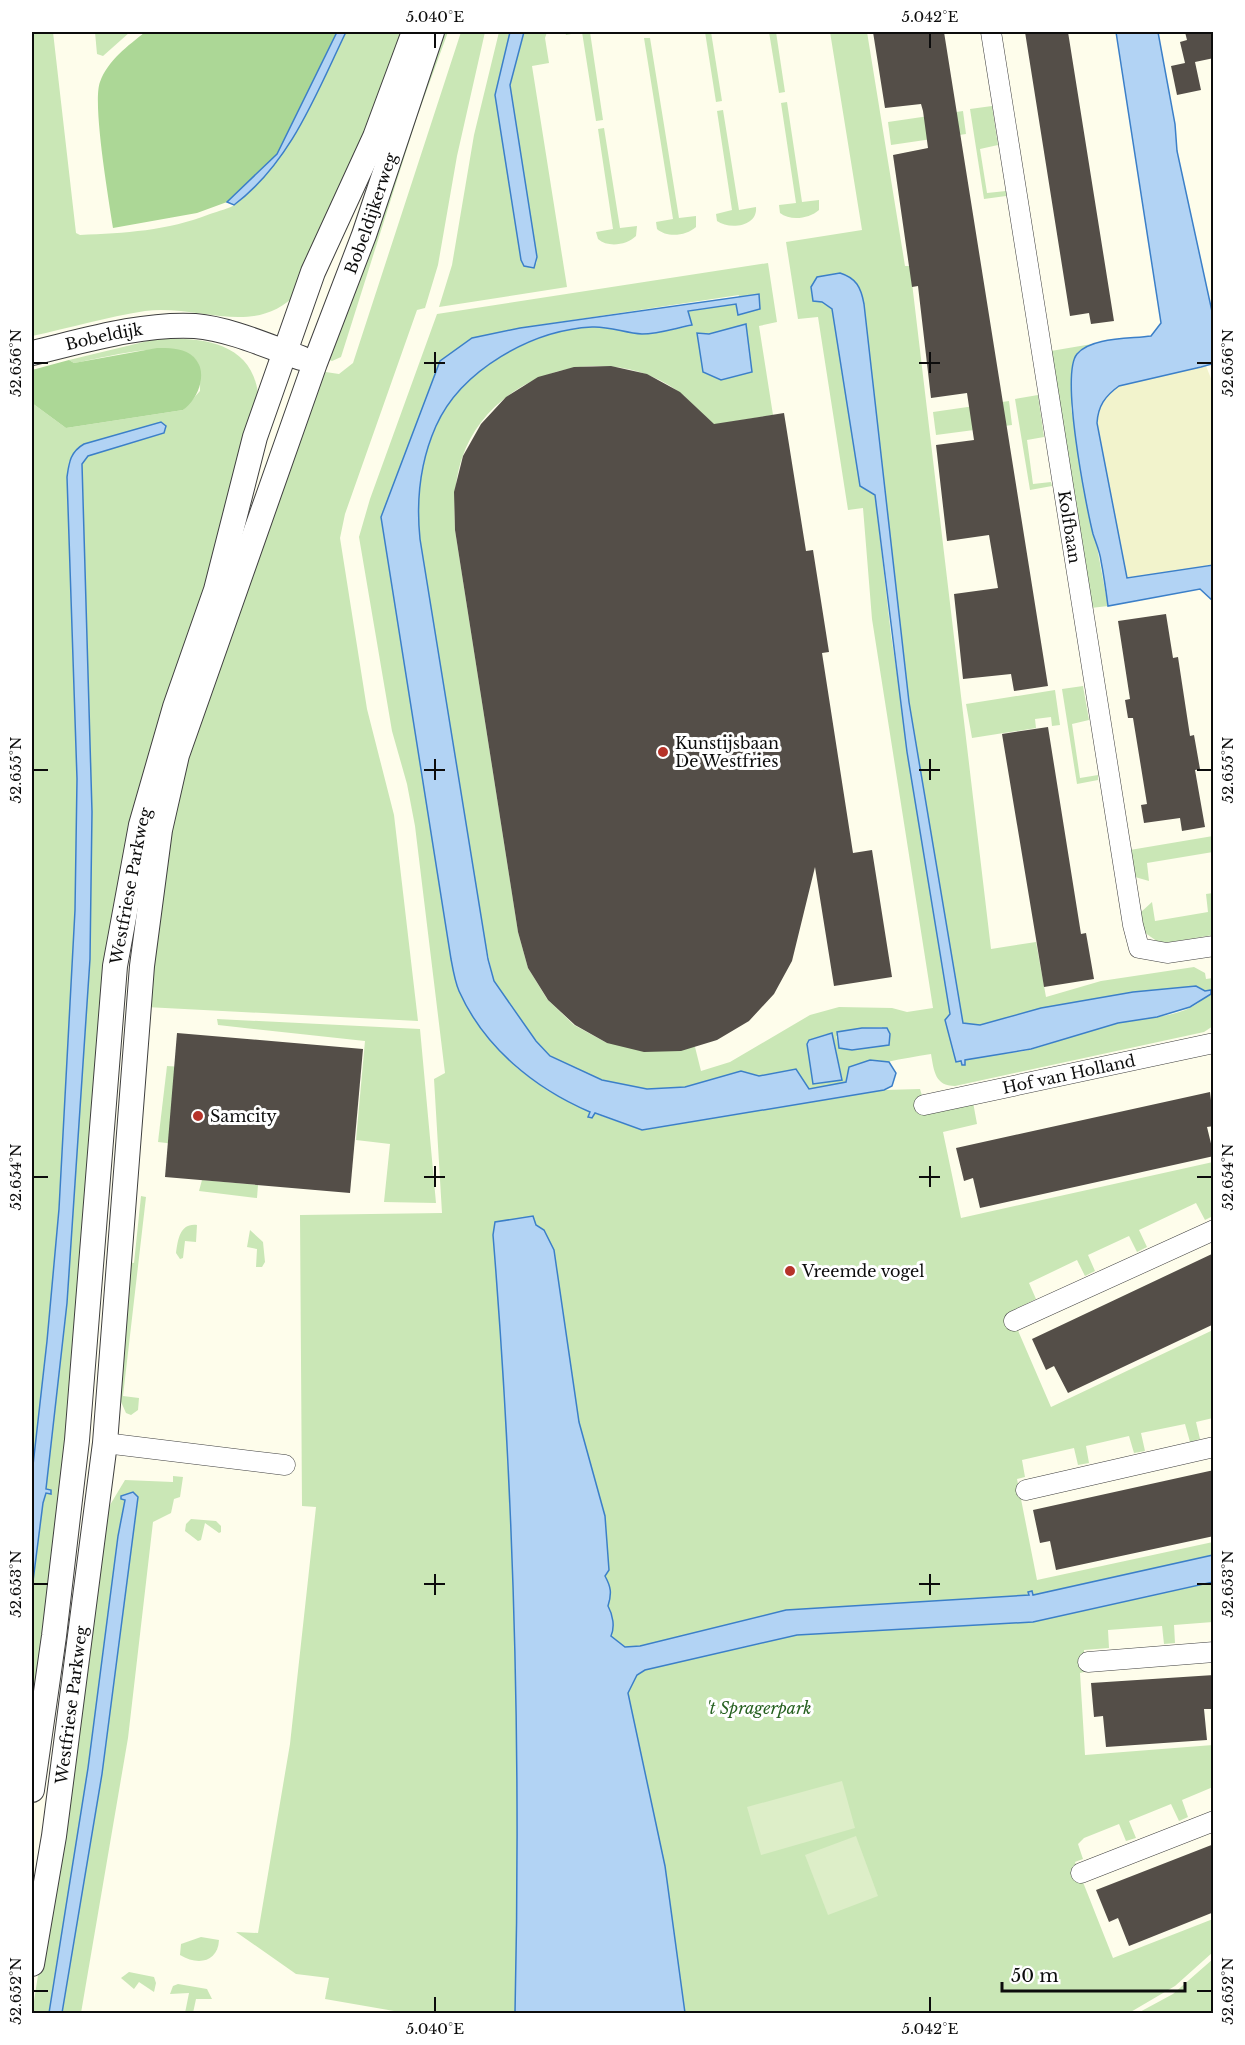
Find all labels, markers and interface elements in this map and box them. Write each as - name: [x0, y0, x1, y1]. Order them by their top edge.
- text: 5.040°E: [406, 7, 464, 26]
- text: 5.042°E: [902, 7, 959, 26]
- street label: Bobeldijkerweg: [340, 150, 401, 277]
- street label: Bobeldijk: [63, 319, 144, 354]
- text: 52.656°N: [6, 329, 25, 397]
- text: 52.656°N: [1218, 329, 1237, 397]
- street label: Kolfbaan: [1054, 489, 1085, 565]
- place label: Kunstijsbaan De Westfries: [675, 733, 779, 771]
- text: 52.655°N: [6, 737, 25, 803]
- text: 52.655°N: [1218, 737, 1237, 803]
- marker: Kunstijsbaan De Westfries: [656, 745, 670, 759]
- street label: Westfriese Parkweg: [105, 805, 156, 967]
- street label: Hof van Holland: [1000, 1050, 1137, 1098]
- place label: Samcity: [210, 1106, 277, 1126]
- marker: Samcity: [191, 1109, 205, 1123]
- text: 52.654°N: [6, 1144, 25, 1210]
- text: 52.654°N: [1218, 1144, 1237, 1210]
- place label: Vreemde vogel: [801, 1261, 924, 1281]
- marker: Vreemde vogel: [783, 1264, 797, 1278]
- text: 52.653°N: [6, 1550, 25, 1618]
- text: 52.653°N: [1218, 1550, 1237, 1618]
- street label: Westfriese Parkweg: [51, 1624, 91, 1786]
- park label: 't Spragerpark: [707, 1698, 811, 1718]
- scale bar: [1002, 1955, 1185, 1993]
- text: 52.652°N: [6, 1957, 25, 2025]
- text: 52.652°N: [1218, 1957, 1237, 2025]
- text: 50 m: [1011, 1965, 1059, 1987]
- text: 5.040°E: [406, 2019, 464, 2038]
- text: 5.042°E: [902, 2019, 959, 2038]

